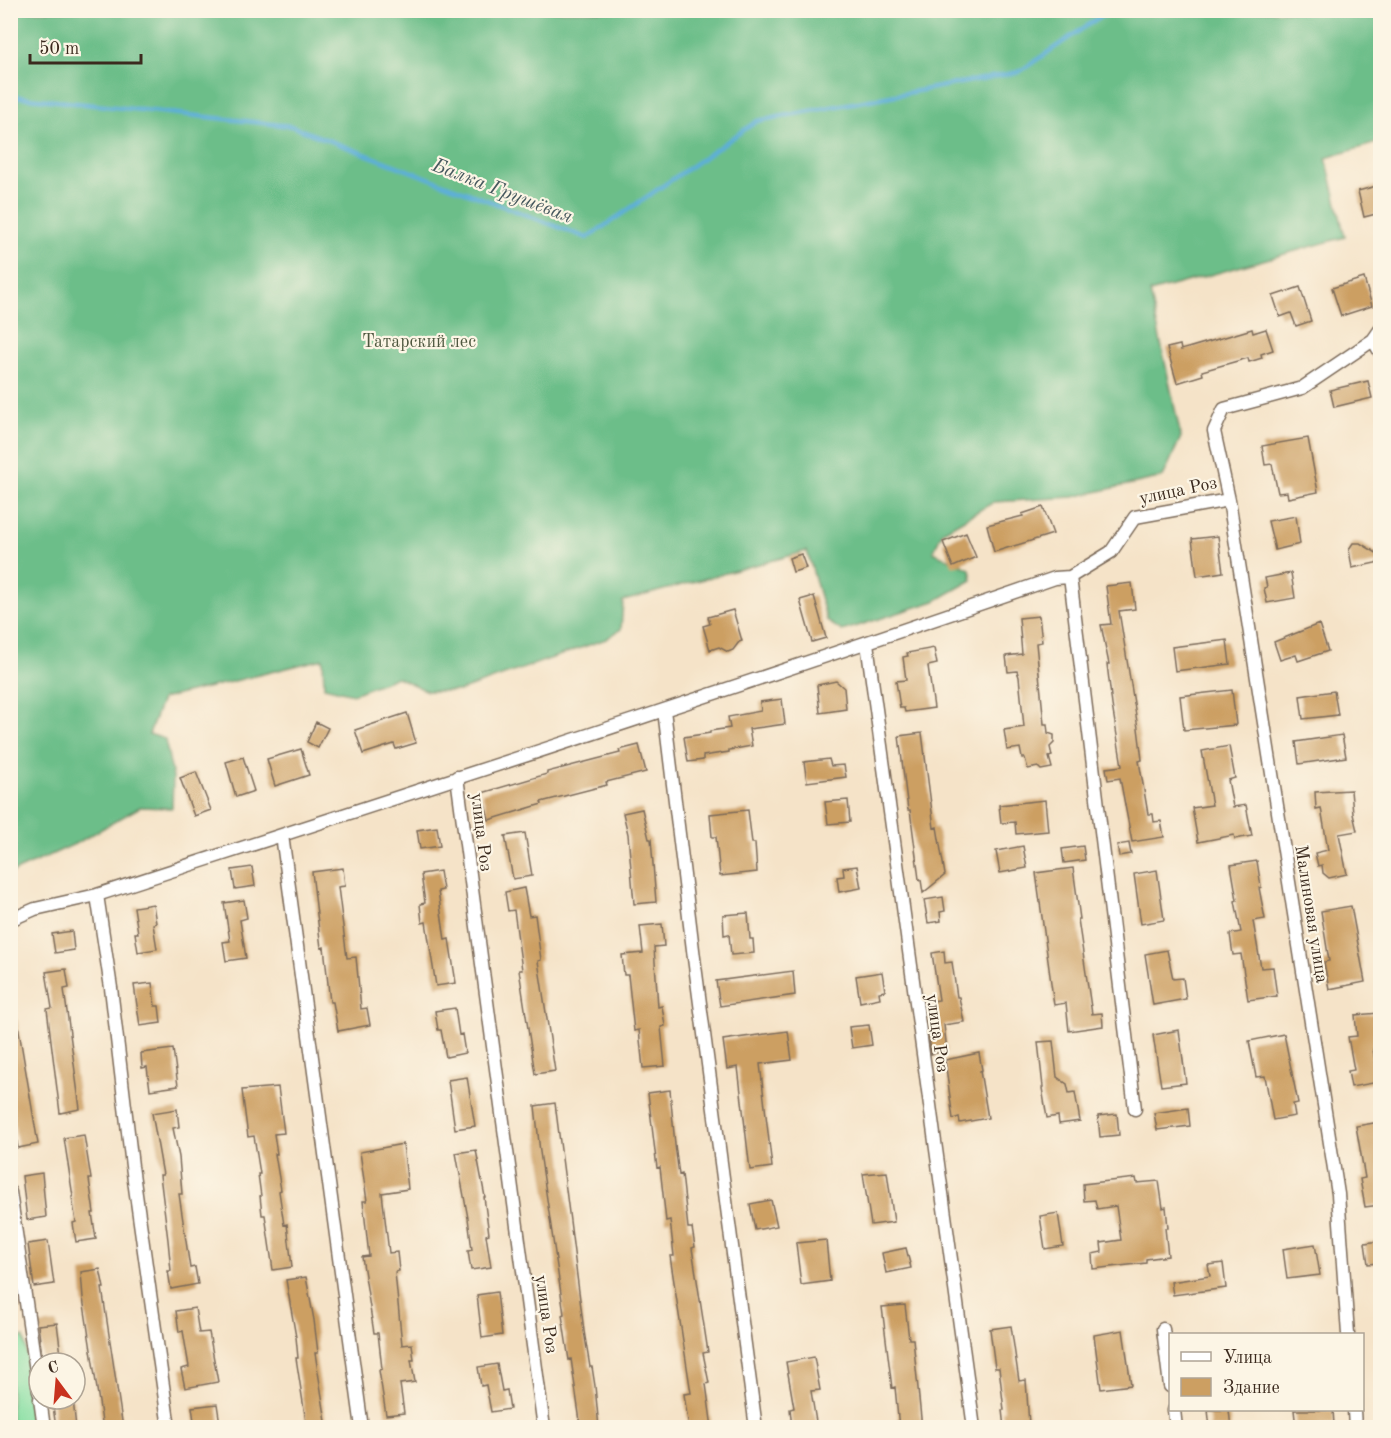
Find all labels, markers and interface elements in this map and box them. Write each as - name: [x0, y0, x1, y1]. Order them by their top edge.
- scale bar: [30, 27, 141, 65]
- text: 50 m: [39, 40, 79, 58]
- water label: Балка Грушёвая: [428, 156, 575, 228]
- park label: Татарский лес: [362, 333, 476, 351]
- street label: улица Роз: [1138, 474, 1219, 508]
- street label: улица Роз: [467, 792, 495, 873]
- street label: Малиновая улица: [1291, 844, 1331, 985]
- street label: улица Роз: [923, 993, 951, 1074]
- street label: улица Роз: [532, 1274, 560, 1355]
- legend: [1169, 1333, 1364, 1411]
- text: Улица: [1223, 1349, 1272, 1367]
- north arrow: [27, 1351, 87, 1411]
- text: С: [46, 1359, 61, 1378]
- text: Здание: [1223, 1379, 1280, 1397]

